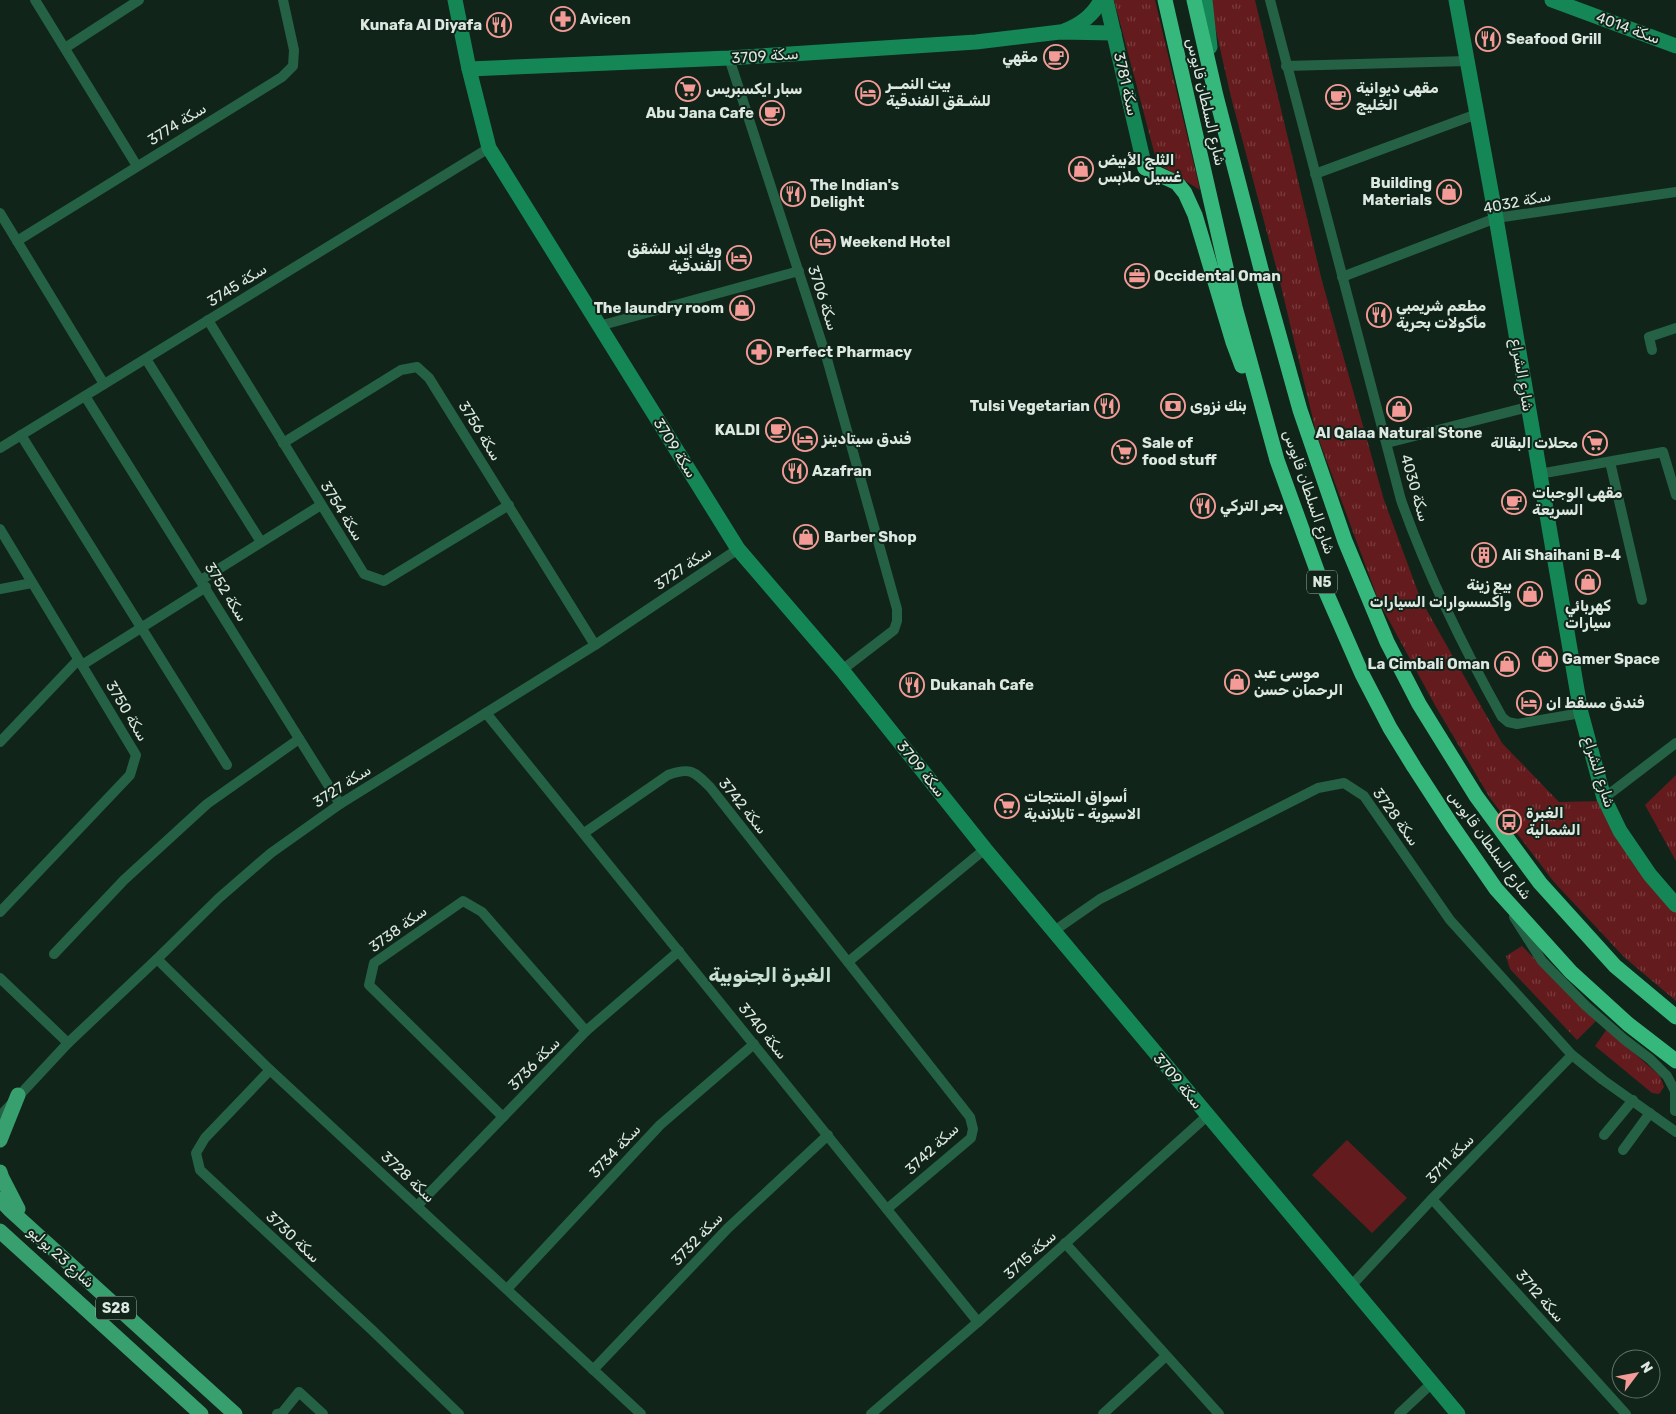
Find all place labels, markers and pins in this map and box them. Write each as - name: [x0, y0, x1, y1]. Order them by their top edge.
- pharmacy icon: Avicen: [550, 6, 576, 32]
- place label: Avicen: [580, 10, 631, 28]
- restaurant icon: Kunafa Al Diyafa: [486, 12, 512, 38]
- place label: Kunafa Al Diyafa: [360, 16, 482, 34]
- restaurant icon: Seafood Grill: [1475, 26, 1501, 52]
- place label: Seafood Grill: [1506, 30, 1602, 48]
- cafe icon: مقهي: [1043, 44, 1069, 70]
- place label: مقهي: [1002, 48, 1038, 69]
- place label: بيت النمــر للشـقق الفندقية: [885, 75, 991, 110]
- supermarket icon: سبار ايكسبريس: [675, 76, 701, 102]
- place label: مقهى ديوانية الخليج: [1356, 79, 1439, 115]
- place label: سبار ايكسبريس: [706, 80, 802, 98]
- hotel icon: بيت النمــر للشـقق الفندقية: [855, 80, 881, 106]
- cafe icon: مقهى ديوانية الخليج: [1325, 84, 1351, 110]
- cafe icon: Abu Jana Cafe: [759, 100, 785, 126]
- place label: Abu Jana Cafe: [646, 104, 754, 122]
- place label: الثلج الأبيض غسيل ملابس: [1098, 151, 1182, 186]
- shop icon: الثلج الأبيض غسيل ملابس: [1068, 156, 1094, 182]
- place label: Building Materials: [1362, 174, 1432, 209]
- place label: The Indian's Delight: [810, 176, 899, 211]
- shop icon: Building Materials: [1436, 179, 1462, 205]
- restaurant icon: The Indian's Delight: [780, 181, 806, 207]
- hotel icon: Weekend Hotel: [810, 229, 836, 255]
- place label: Weekend Hotel: [840, 233, 950, 251]
- place label: ويك إند للشقق الفندقية: [627, 240, 722, 275]
- hotel icon: ويك إند للشقق الفندقية: [726, 245, 752, 271]
- office icon: Occidental Oman: [1124, 263, 1150, 289]
- place label: Occidental Oman: [1154, 267, 1281, 285]
- shop icon: The laundry room: [729, 295, 755, 321]
- place label: مطعم شريمبي مأكولات بحرية: [1396, 297, 1487, 332]
- place label: The laundry room: [594, 299, 724, 317]
- restaurant icon: مطعم شريمبي مأكولات بحرية: [1366, 302, 1392, 328]
- pharmacy icon: Perfect Pharmacy: [746, 339, 772, 365]
- place label: Perfect Pharmacy: [776, 343, 912, 361]
- restaurant icon: Tulsi Vegetarian: [1094, 393, 1120, 419]
- bank icon: بنك نزوى: [1160, 393, 1186, 419]
- shop icon: Al Qalaa Natural Stone: [1386, 396, 1412, 422]
- place label: Tulsi Vegetarian: [970, 397, 1090, 415]
- place label: بنك نزوى: [1190, 397, 1247, 415]
- cafe icon: KALDI: [765, 417, 791, 443]
- place label: KALDI: [715, 421, 760, 439]
- place label: Al Qalaa Natural Stone: [1316, 424, 1482, 442]
- hotel icon: فندق سيتادينز: [792, 426, 818, 452]
- place label: فندق سيتادينز: [821, 430, 911, 448]
- supermarket icon: محلات البقالة: [1582, 430, 1608, 456]
- place label: Sale of food stuff: [1142, 434, 1217, 469]
- place label: محلات البقالة: [1490, 434, 1578, 452]
- supermarket icon: Sale of food stuff: [1111, 439, 1137, 465]
- restaurant icon: Azafran: [782, 458, 808, 484]
- place label: Azafran: [812, 462, 872, 480]
- place label: مقهى الوجبات السريعة: [1532, 484, 1623, 519]
- cafe icon: مقهى الوجبات السريعة: [1501, 489, 1527, 515]
- restaurant icon: بحر التركي: [1190, 493, 1216, 519]
- place label: بحر التركي: [1220, 497, 1284, 518]
- shop icon: Barber Shop: [793, 524, 819, 550]
- place label: Barber Shop: [824, 528, 917, 546]
- building icon: Ali Shaihani B-4: [1471, 542, 1497, 568]
- place label: Ali Shaihani B-4: [1502, 546, 1621, 564]
- shop icon: كهربائي سيارات: [1575, 569, 1601, 595]
- place label: بيع زينة واكسسوارات السيارات: [1370, 576, 1512, 611]
- shop icon: بيع زينة واكسسوارات السيارات: [1517, 581, 1543, 607]
- place label: كهربائي سيارات: [1565, 597, 1611, 632]
- shop icon: Gamer Space: [1532, 646, 1558, 672]
- place label: Gamer Space: [1562, 650, 1660, 668]
- shop icon: La Cimbali Oman: [1494, 651, 1520, 677]
- place label: La Cimbali Oman: [1367, 655, 1490, 673]
- place label: موسى عبد الرحمان حسن: [1254, 664, 1343, 699]
- shop icon: موسى عبد الرحمان حسن: [1224, 669, 1250, 695]
- restaurant icon: Dukanah Cafe: [899, 672, 925, 698]
- place label: Dukanah Cafe: [930, 676, 1034, 694]
- hotel icon: فندق مسقط ان: [1516, 690, 1542, 716]
- place label: فندق مسقط ان: [1546, 694, 1645, 712]
- place label: أسواق المنتجات الاسيوية - تايلاندية: [1024, 788, 1141, 823]
- supermarket icon: أسواق المنتجات الاسيوية - تايلاندية: [994, 793, 1020, 819]
- place label: الغبرة الشمالية: [1526, 804, 1581, 839]
- bus stop icon: الغبرة الشمالية: [1496, 809, 1522, 835]

